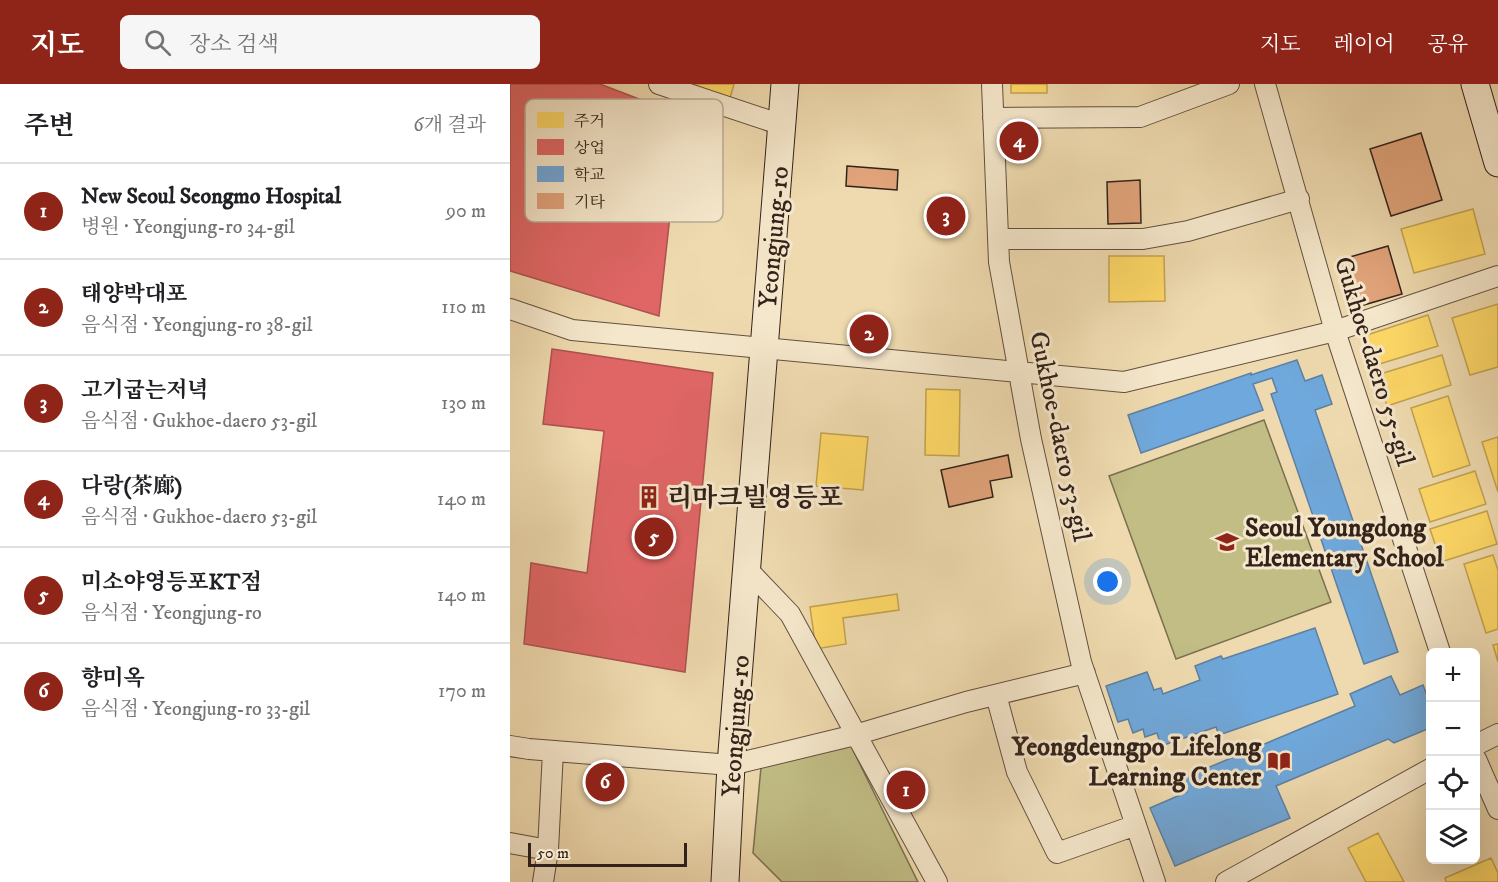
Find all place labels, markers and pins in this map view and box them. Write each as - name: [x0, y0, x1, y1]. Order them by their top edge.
- pin: 4: [1000, 118, 1038, 164]
- pin: 3: [926, 194, 966, 238]
- pin: 2: [850, 312, 888, 356]
- place label: 리마크빌영등포: [667, 482, 843, 515]
- building icon: 리마크빌영등포: [636, 484, 662, 510]
- place label: Seoul Youngdong Elementary School: [1245, 512, 1445, 575]
- pin: 5: [634, 514, 674, 560]
- school or university icon: Seoul Youngdong Elementary School: [1214, 529, 1240, 555]
- place label: Yeongdeungpo Lifelong Learning Center: [1011, 731, 1262, 794]
- library icon: Yeongdeungpo Lifelong Learning Center: [1266, 748, 1292, 774]
- pin: 6: [586, 760, 625, 804]
- pin: 1: [886, 768, 926, 812]

